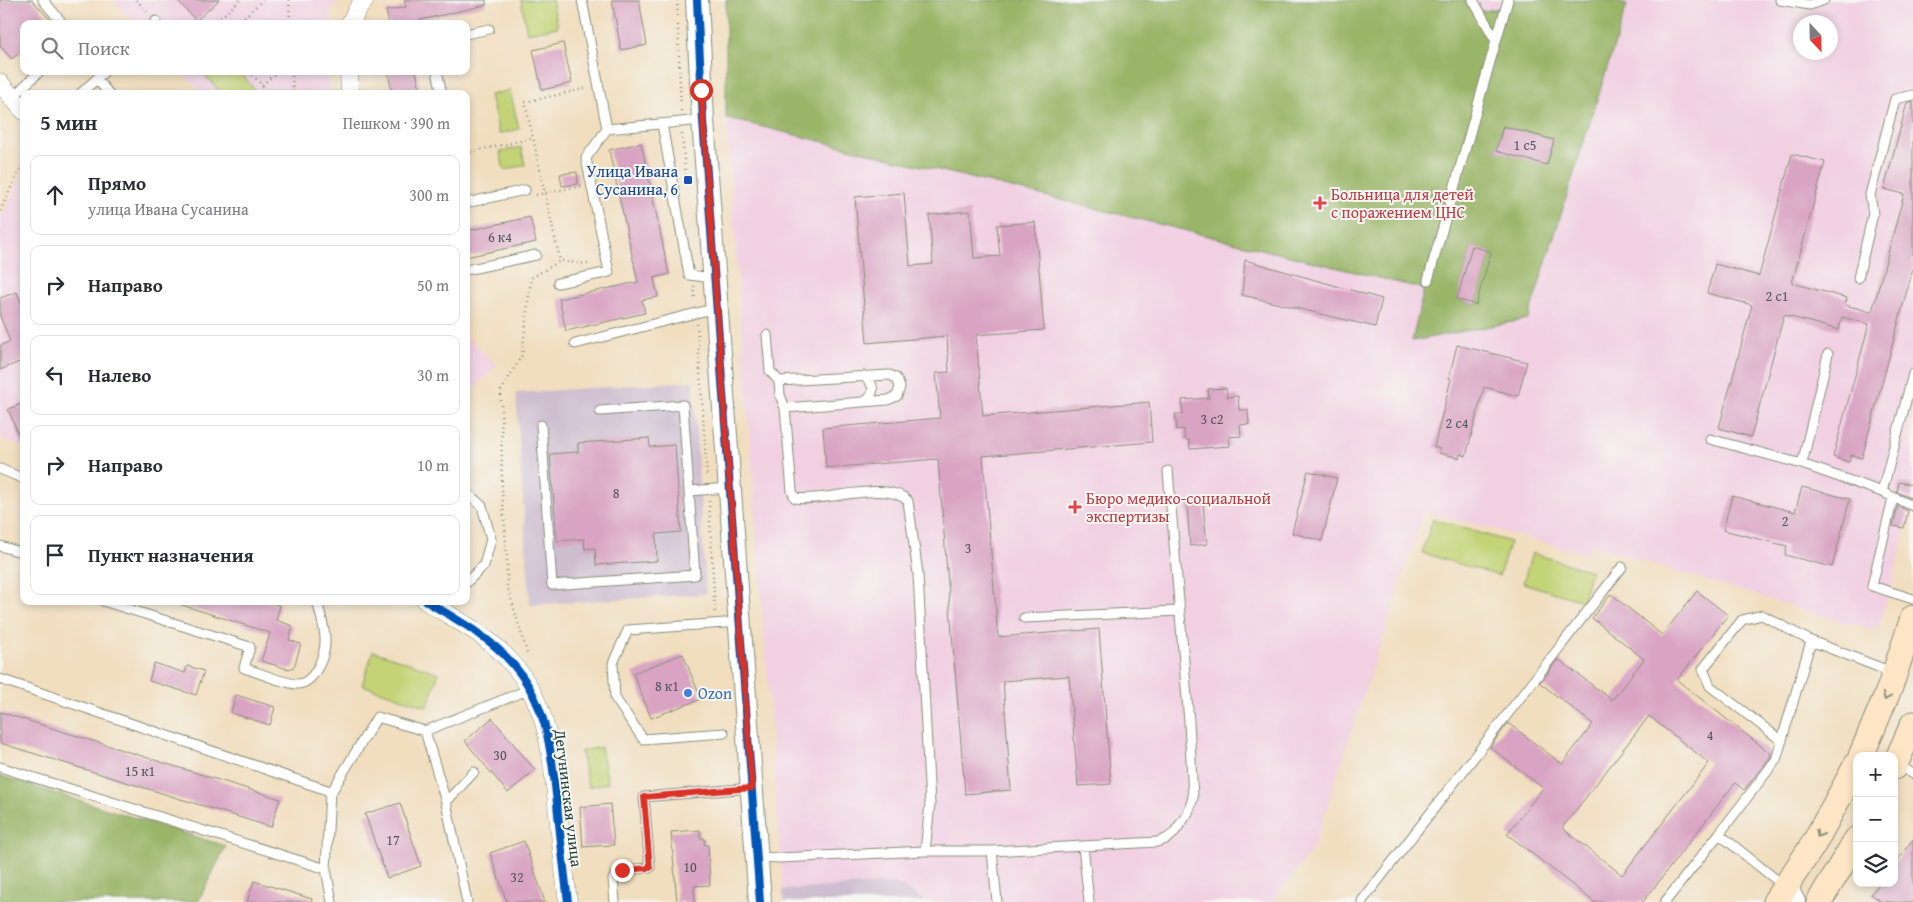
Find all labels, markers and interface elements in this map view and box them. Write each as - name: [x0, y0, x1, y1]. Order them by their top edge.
- north arrow: [1793, 15, 1838, 60]
- search box: [20, 20, 470, 75]
- icon: search: [38, 34, 66, 62]
- text: Поиск: [78, 34, 130, 62]
- route start: [690, 79, 713, 102]
- text: 5 мин: [40, 107, 97, 138]
- text: Пешком · 390 m: [343, 111, 450, 135]
- house number: 1 с5: [1514, 135, 1536, 155]
- place label: Улица Ивана Сусанина, 6: [587, 159, 678, 201]
- text: Прямо: [88, 169, 146, 197]
- marker: Улица Ивана Сусанина, 6: [682, 174, 694, 186]
- icon: ahead: [41, 181, 69, 209]
- place label: Больница для детей с поражением ЦНС: [1331, 182, 1474, 224]
- text: 300 m: [409, 183, 449, 207]
- marker: Больница для детей с поражением ЦНС: [1313, 196, 1327, 210]
- text: улица Ивана Сусанина: [88, 197, 249, 221]
- house number: 6 к4: [488, 227, 512, 247]
- icon: right: [41, 271, 69, 299]
- text: Направо: [88, 271, 163, 299]
- text: 50 m: [417, 273, 449, 297]
- house number: 2 с1: [1766, 286, 1788, 306]
- icon: left: [41, 361, 69, 389]
- text: Налево: [88, 361, 151, 389]
- text: 30 m: [417, 363, 449, 387]
- house number: 3 с2: [1201, 409, 1223, 429]
- house number: 2 с4: [1446, 413, 1469, 433]
- icon: right: [41, 451, 69, 479]
- text: Направо: [88, 451, 163, 479]
- text: 10 m: [417, 453, 449, 477]
- house number: 8: [613, 483, 620, 503]
- place label: Бюро медико-социальной экспертизы: [1086, 486, 1271, 528]
- marker: Бюро медико-социальной экспертизы: [1068, 500, 1082, 514]
- house number: 2: [1782, 511, 1788, 531]
- house number: 3: [965, 538, 971, 558]
- icon: arrive: [41, 541, 69, 569]
- text: Пункт назначения: [88, 541, 254, 569]
- house number: 8 к1: [655, 676, 679, 696]
- place label: Ozon: [698, 681, 732, 705]
- marker: Ozon: [682, 687, 694, 699]
- one-way arrow: [1882, 692, 1892, 701]
- house number: 4: [1707, 725, 1714, 745]
- street label: Дегунинская улица: [549, 727, 589, 869]
- house number: 30: [493, 745, 507, 765]
- map controls: [1853, 752, 1898, 887]
- button: +: [1853, 752, 1898, 797]
- house number: 15 к1: [125, 761, 155, 781]
- button: −: [1853, 797, 1898, 842]
- one-way arrow: [1815, 828, 1825, 837]
- house number: 17: [386, 830, 400, 850]
- button: layers: [1853, 842, 1898, 887]
- house number: 10: [683, 857, 697, 877]
- route end: [611, 859, 634, 882]
- house number: 32: [510, 867, 524, 887]

